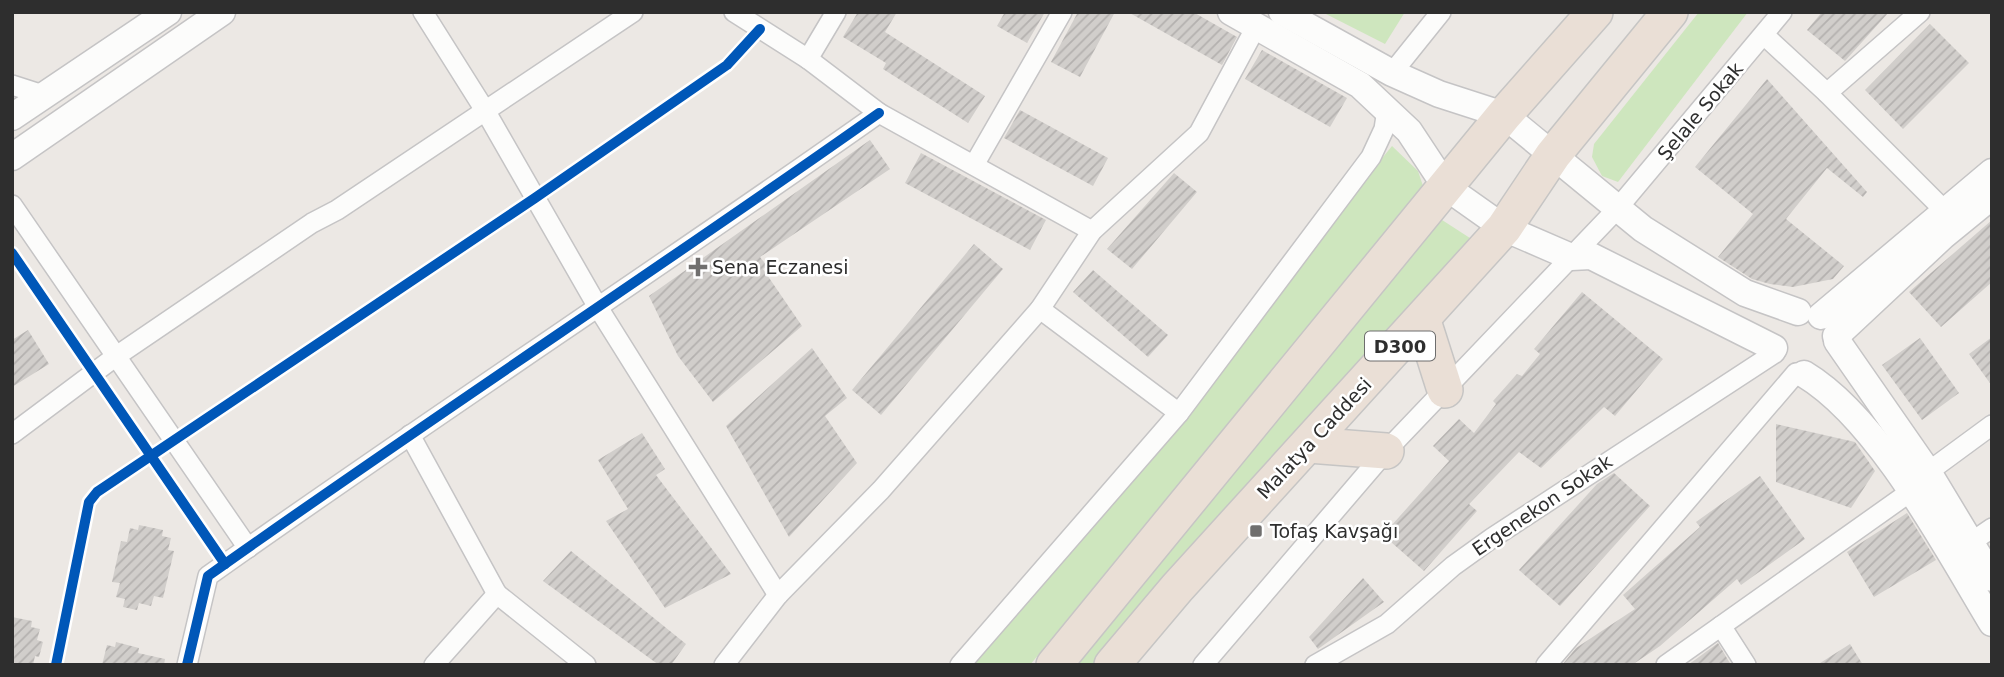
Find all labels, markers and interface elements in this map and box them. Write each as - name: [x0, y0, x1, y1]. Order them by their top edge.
- street label: Şelale Sokak: [1653, 58, 1747, 164]
- place label: Sena Eczanesi: [712, 256, 848, 278]
- marker: Sena Eczanesi: [690, 259, 706, 275]
- road number: D300: [1365, 332, 1435, 360]
- street label: Malatya Caddesi: [1252, 373, 1376, 503]
- street label: Ergenekon Sokak: [1468, 450, 1616, 560]
- place label: Tofaş Kavşağı: [1269, 520, 1398, 542]
- marker: Tofaş Kavşağı: [1248, 523, 1264, 539]

